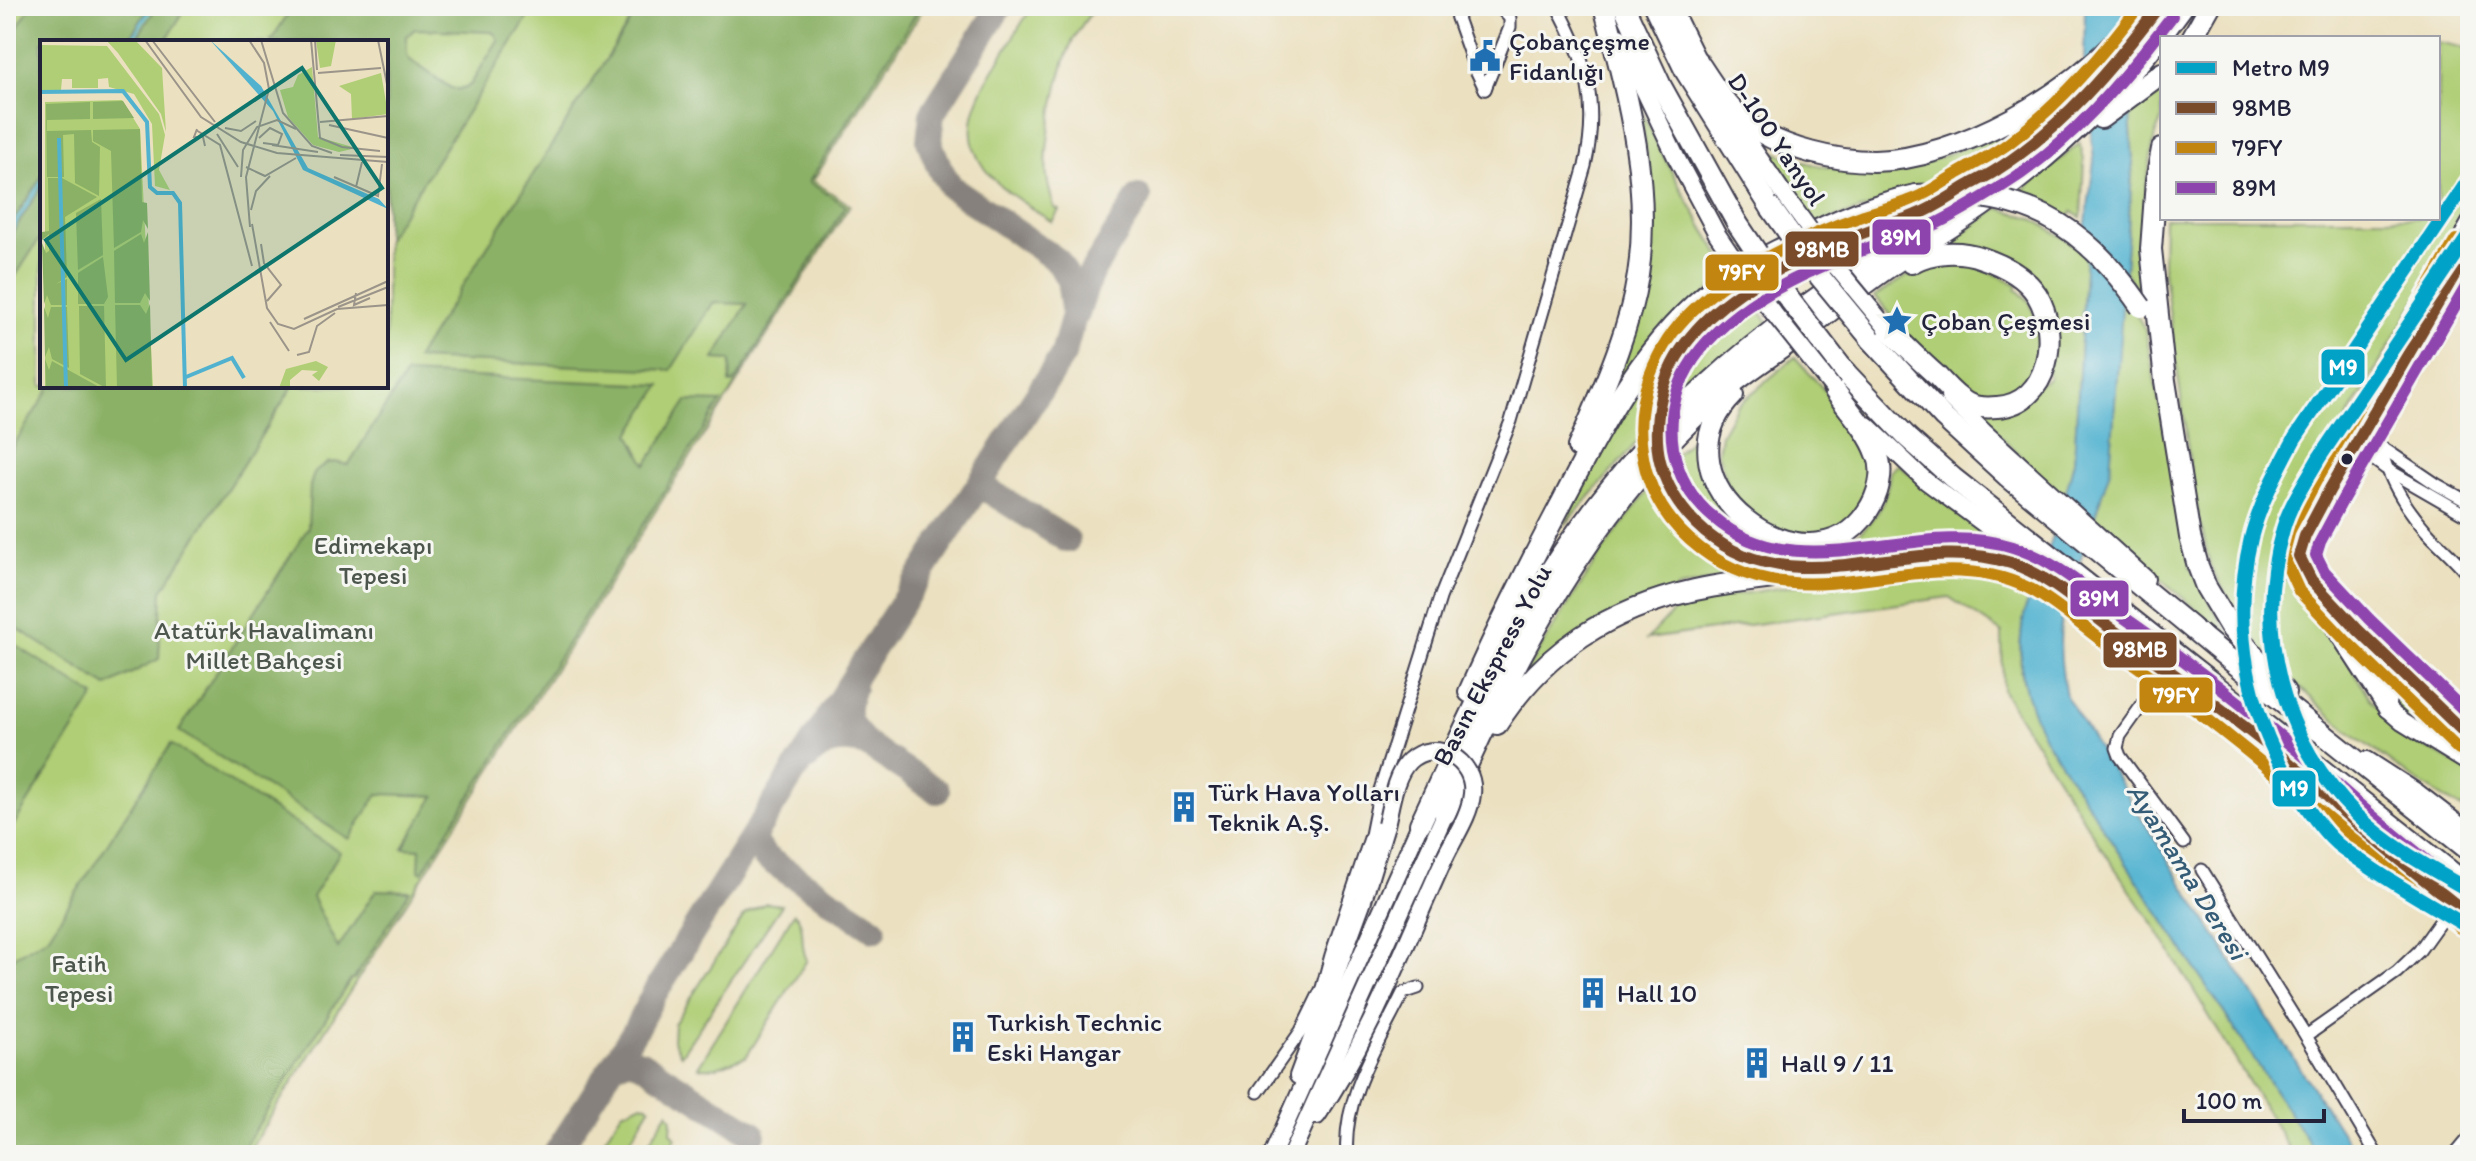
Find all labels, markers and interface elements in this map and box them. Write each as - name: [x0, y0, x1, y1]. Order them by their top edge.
- place label: Çobançeşme Fidanlığı: [1509, 25, 1650, 87]
- legend: [2160, 36, 2440, 220]
- public building icon: Çobançeşme Fidanlığı: [1468, 39, 1502, 73]
- inset map: [40, 40, 388, 388]
- text: Metro M9: [2232, 53, 2330, 82]
- street label: D-100 Yanyol: [1721, 66, 1833, 212]
- text: 98MB: [2232, 93, 2292, 122]
- text: 79FY: [2232, 133, 2283, 162]
- text: 89M: [2232, 173, 2277, 202]
- line badge: 89M: [1871, 218, 1932, 256]
- text: 89M: [1881, 224, 1921, 251]
- line badge: 98MB: [1784, 230, 1860, 268]
- text: 98MB: [1795, 236, 1849, 263]
- line badge: 79FY: [1704, 253, 1780, 292]
- text: 79FY: [1718, 259, 1766, 286]
- place icon: Çoban Çeşmesi: [1880, 304, 1914, 338]
- place label: Çoban Çeşmesi: [1921, 305, 2090, 337]
- line badge: M9: [2320, 348, 2366, 386]
- text: M9: [2329, 354, 2357, 381]
- unlabelled marker: [2339, 451, 2355, 467]
- park label: Edirnekapı Tepesi: [314, 529, 432, 591]
- street label: Basın Ekspress Yolu: [1425, 559, 1559, 771]
- line badge: 89M: [2069, 579, 2130, 618]
- text: 89M: [2079, 585, 2119, 612]
- park label: Atatürk Havalimanı Millet Bahçesi: [154, 614, 374, 676]
- line badge: 98MB: [2102, 631, 2178, 669]
- text: 98MB: [2113, 636, 2167, 663]
- line badge: 79FY: [2138, 676, 2214, 714]
- text: 79FY: [2152, 682, 2200, 709]
- line badge: M9: [2271, 769, 2317, 808]
- text: M9: [2280, 775, 2308, 802]
- place label: Türk Hava Yolları Teknik A.Ş.: [1208, 776, 1400, 838]
- water label: Ayamama Deresi: [2120, 776, 2257, 968]
- building icon: Türk Hava Yolları Teknik A.Ş.: [1167, 790, 1201, 824]
- park label: Fatih Tepesi: [45, 947, 113, 1009]
- building icon: Hall 10: [1576, 976, 1610, 1010]
- place label: Hall 10: [1617, 977, 1697, 1009]
- place label: Turkish Technic Eski Hangar: [987, 1006, 1162, 1068]
- building icon: Turkish Technic Eski Hangar: [946, 1020, 980, 1054]
- building icon: Hall 9 / 11: [1740, 1046, 1774, 1080]
- place label: Hall 9 / 11: [1781, 1047, 1893, 1079]
- scale bar: [2184, 1073, 2324, 1123]
- text: 100 m: [2196, 1086, 2262, 1115]

